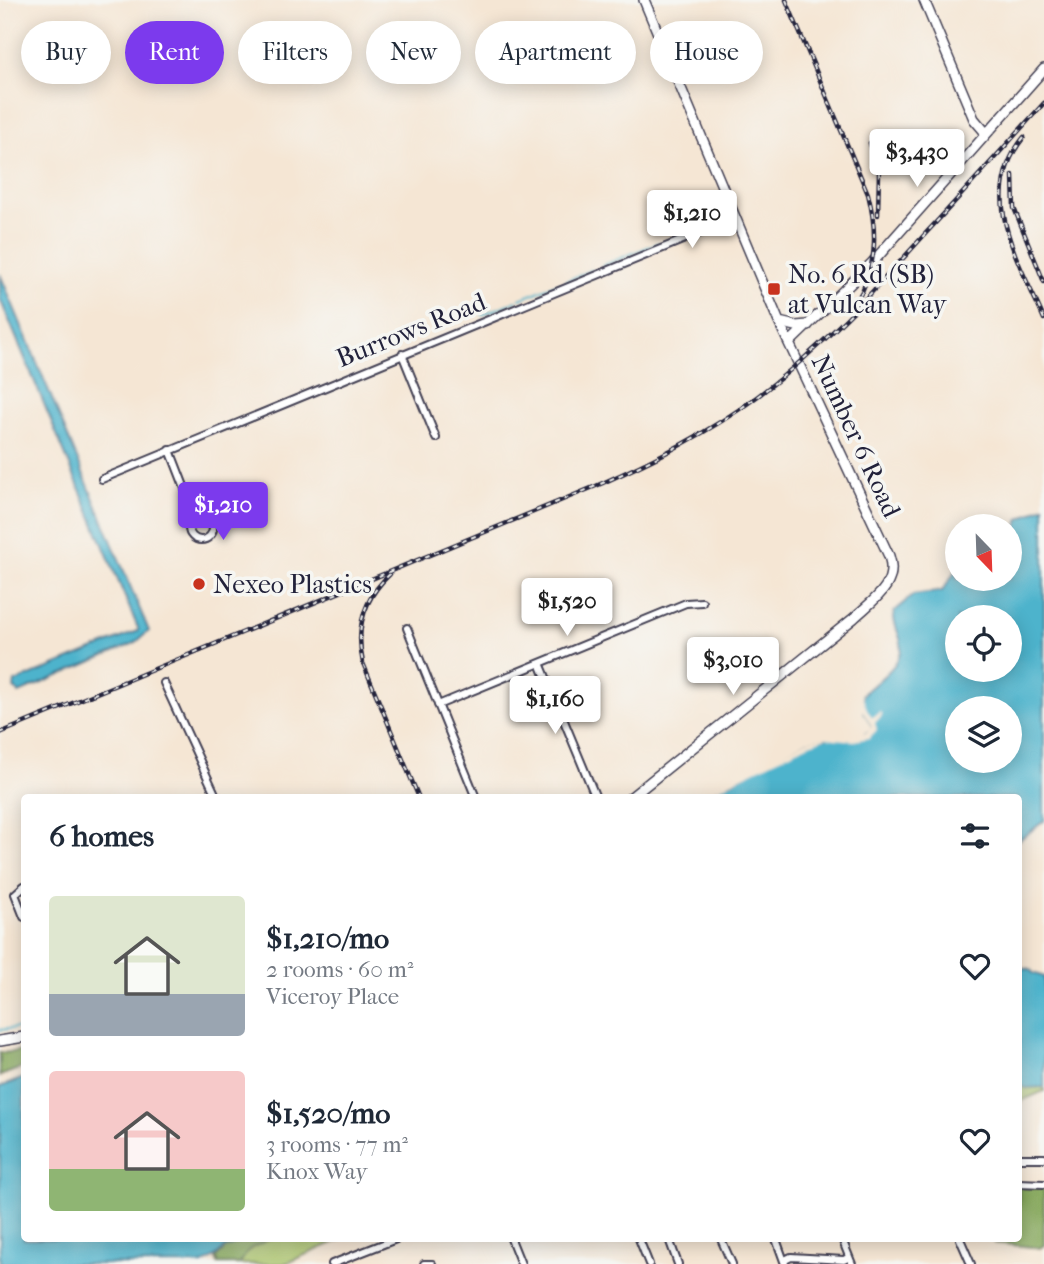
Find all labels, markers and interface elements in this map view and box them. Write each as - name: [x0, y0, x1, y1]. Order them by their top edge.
- chip: Buy: [21, 21, 111, 84]
- chip: Rent: [125, 21, 224, 84]
- chip: Filters: [238, 21, 352, 84]
- chip: New: [366, 21, 461, 84]
- chip: Apartment: [475, 21, 636, 84]
- chip: House: [650, 21, 763, 84]
- pin: $3,430: [860, 130, 974, 189]
- text: $3,430: [885, 138, 949, 165]
- pin: $1,210: [635, 190, 749, 250]
- text: $1,210: [663, 199, 721, 226]
- place label: No. 6 Rd (SB) at Vulcan Way: [788, 259, 947, 320]
- marker: No. 6 Rd (SB) at Vulcan Way: [766, 281, 782, 297]
- street label: Burrows Road: [332, 286, 491, 374]
- street label: Number 6 Road: [805, 350, 908, 523]
- pin: $1,210: [166, 482, 280, 542]
- text: $1,210: [194, 491, 252, 518]
- north arrow: [945, 514, 1022, 592]
- map controls: [945, 514, 1022, 773]
- place label: Nexeo Plastics: [213, 569, 372, 600]
- marker: Nexeo Plastics: [191, 576, 207, 592]
- pin: $1,520: [510, 578, 624, 638]
- text: $1,520: [537, 587, 597, 614]
- button: locate: [945, 605, 1022, 682]
- pin: $3,010: [676, 638, 790, 697]
- text: $3,010: [703, 646, 763, 673]
- pin: $1,160: [498, 676, 612, 736]
- text: $1,160: [526, 685, 584, 712]
- button: layers: [945, 696, 1022, 773]
- icon: filters: [956, 817, 994, 855]
- text: 6 homes: [49, 819, 154, 854]
- text: $1,210/mo: [266, 921, 389, 956]
- icon: home: [105, 924, 189, 1008]
- icon: heart: [956, 947, 994, 985]
- text: 2 rooms · 60 m²: [266, 956, 413, 983]
- text: Viceroy Place: [266, 983, 399, 1010]
- text: $1,520/mo: [266, 1096, 390, 1131]
- icon: home: [105, 1099, 189, 1183]
- icon: heart: [956, 1122, 994, 1160]
- text: 3 rooms · 77 m²: [266, 1131, 408, 1158]
- text: Knox Way: [266, 1158, 368, 1185]

